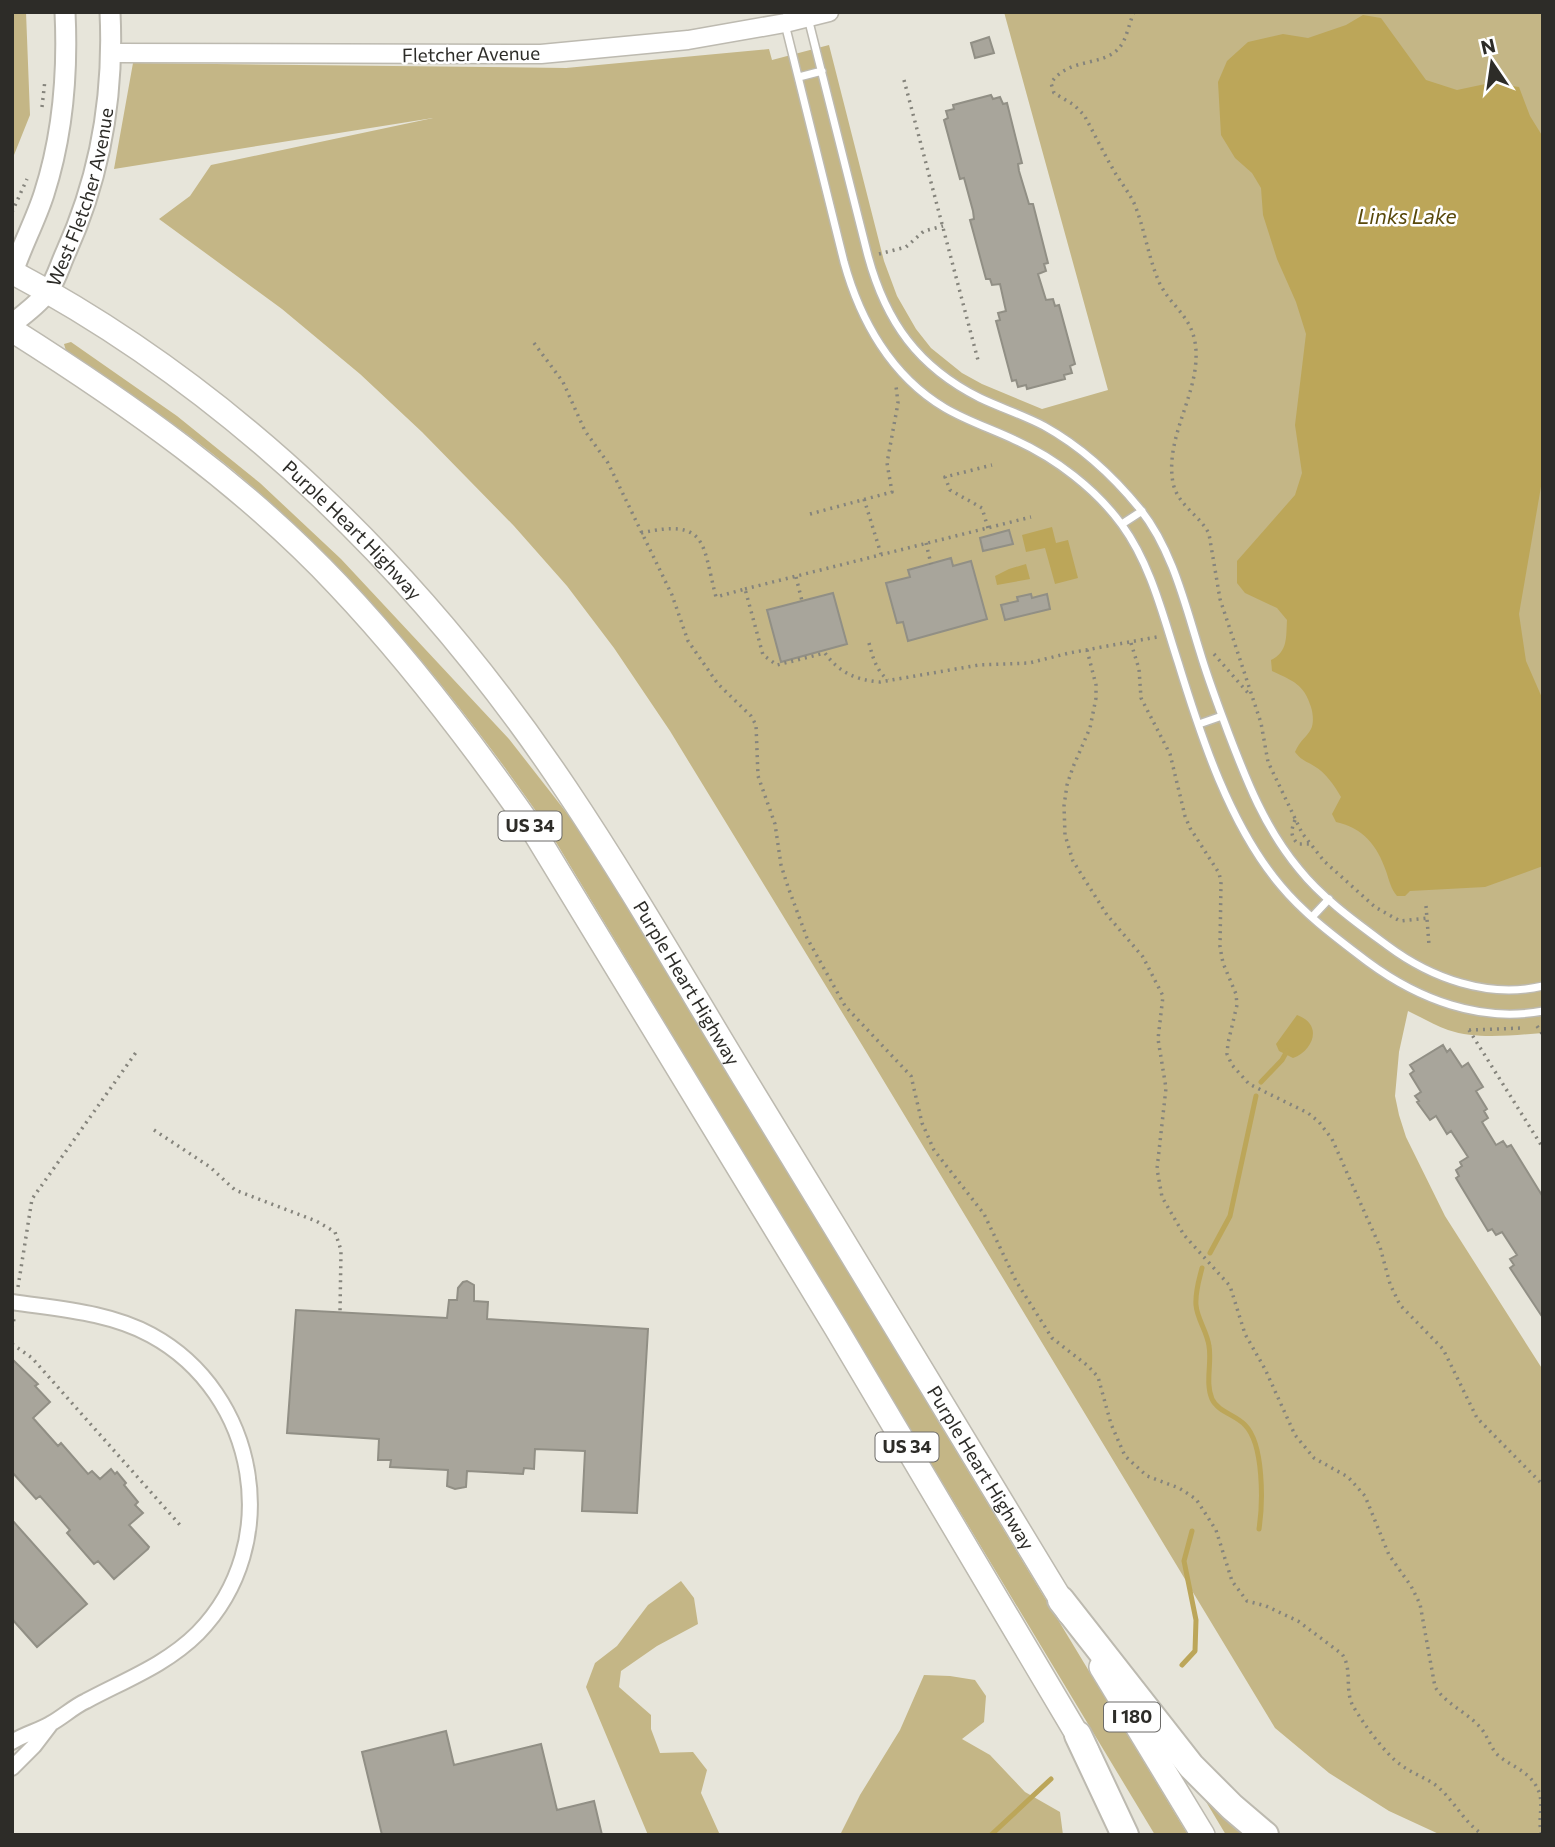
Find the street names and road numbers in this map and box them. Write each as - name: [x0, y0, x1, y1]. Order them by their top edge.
- street label: Fletcher Avenue: [402, 41, 540, 66]
- street label: West Fletcher Avenue: [41, 106, 117, 290]
- street label: Purple Heart Highway: [278, 455, 427, 604]
- road number: US 34: [498, 812, 562, 840]
- street label: Purple Heart Highway: [629, 896, 746, 1069]
- street label: Purple Heart Highway: [923, 1381, 1040, 1554]
- road number: US 34: [876, 1432, 939, 1462]
- road number: I 180: [1104, 1702, 1160, 1732]

